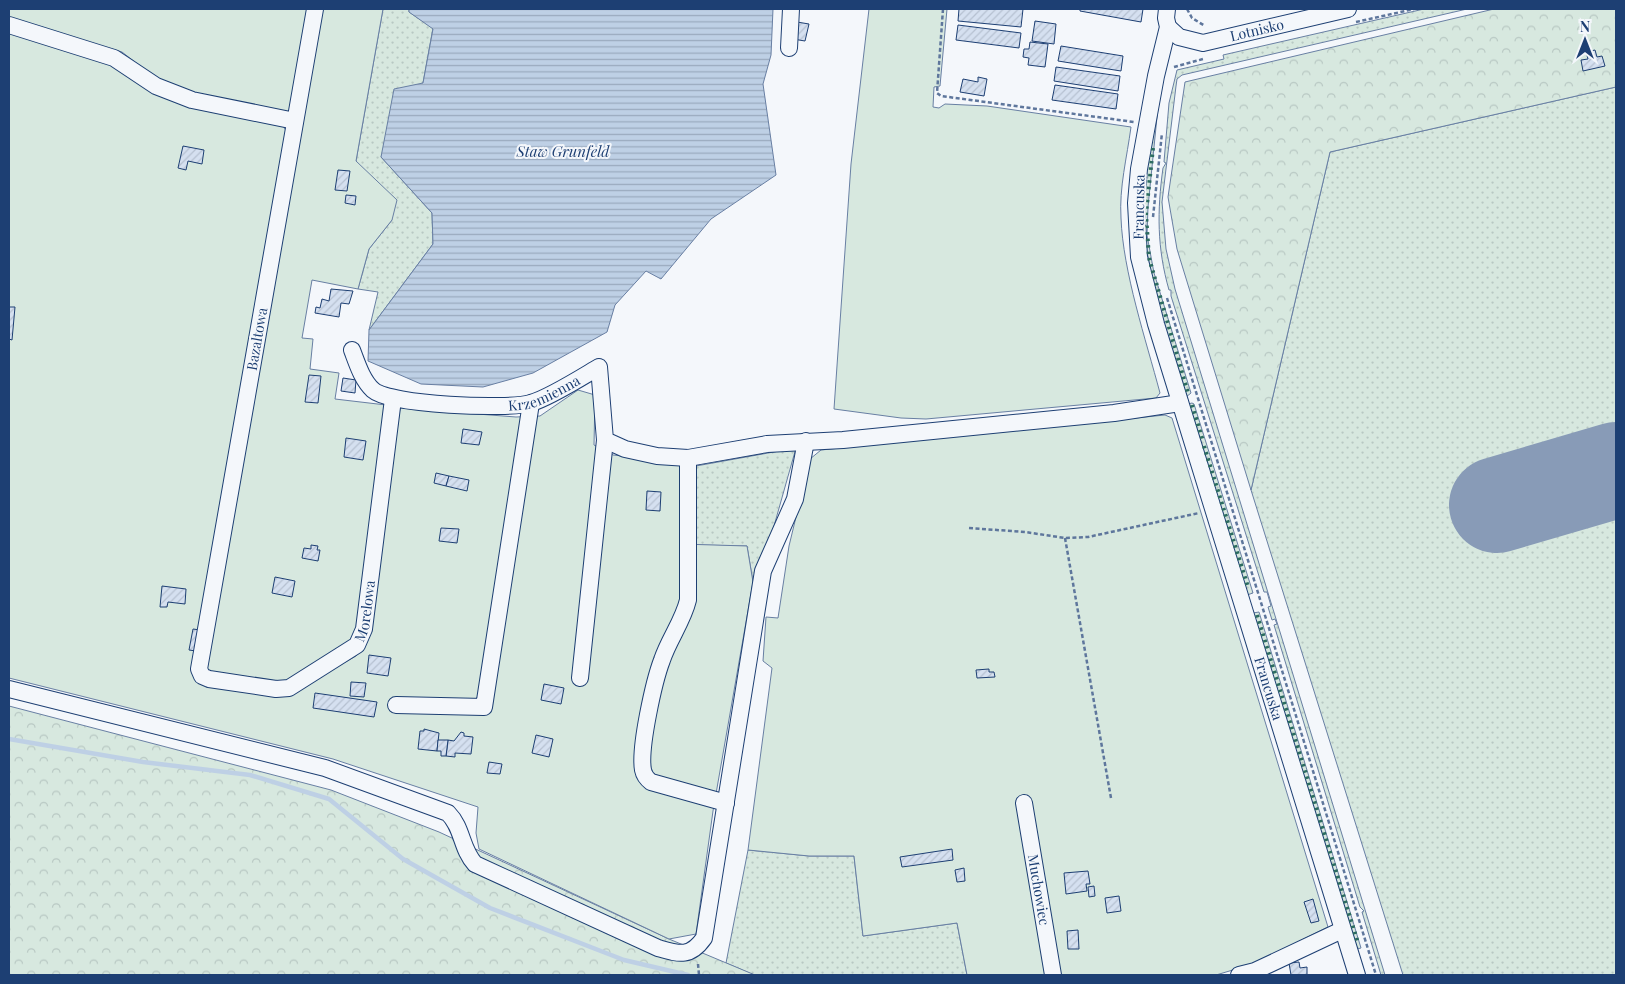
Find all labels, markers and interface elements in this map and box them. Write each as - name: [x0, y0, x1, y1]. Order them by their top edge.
- street label: Lotnisko: [1228, 14, 1286, 45]
- north arrow: [1560, 15, 1610, 65]
- text: N: [1580, 17, 1590, 36]
- water label: Staw Grunfeld: [516, 141, 610, 161]
- street label: Francuska: [1128, 174, 1149, 240]
- street label: Bazaltowa: [242, 306, 271, 372]
- street label: Krzemienna: [508, 370, 583, 415]
- street label: Morelowa: [350, 579, 379, 644]
- street label: Francuska: [1250, 654, 1288, 722]
- street label: Muchowiec: [1024, 853, 1054, 927]

